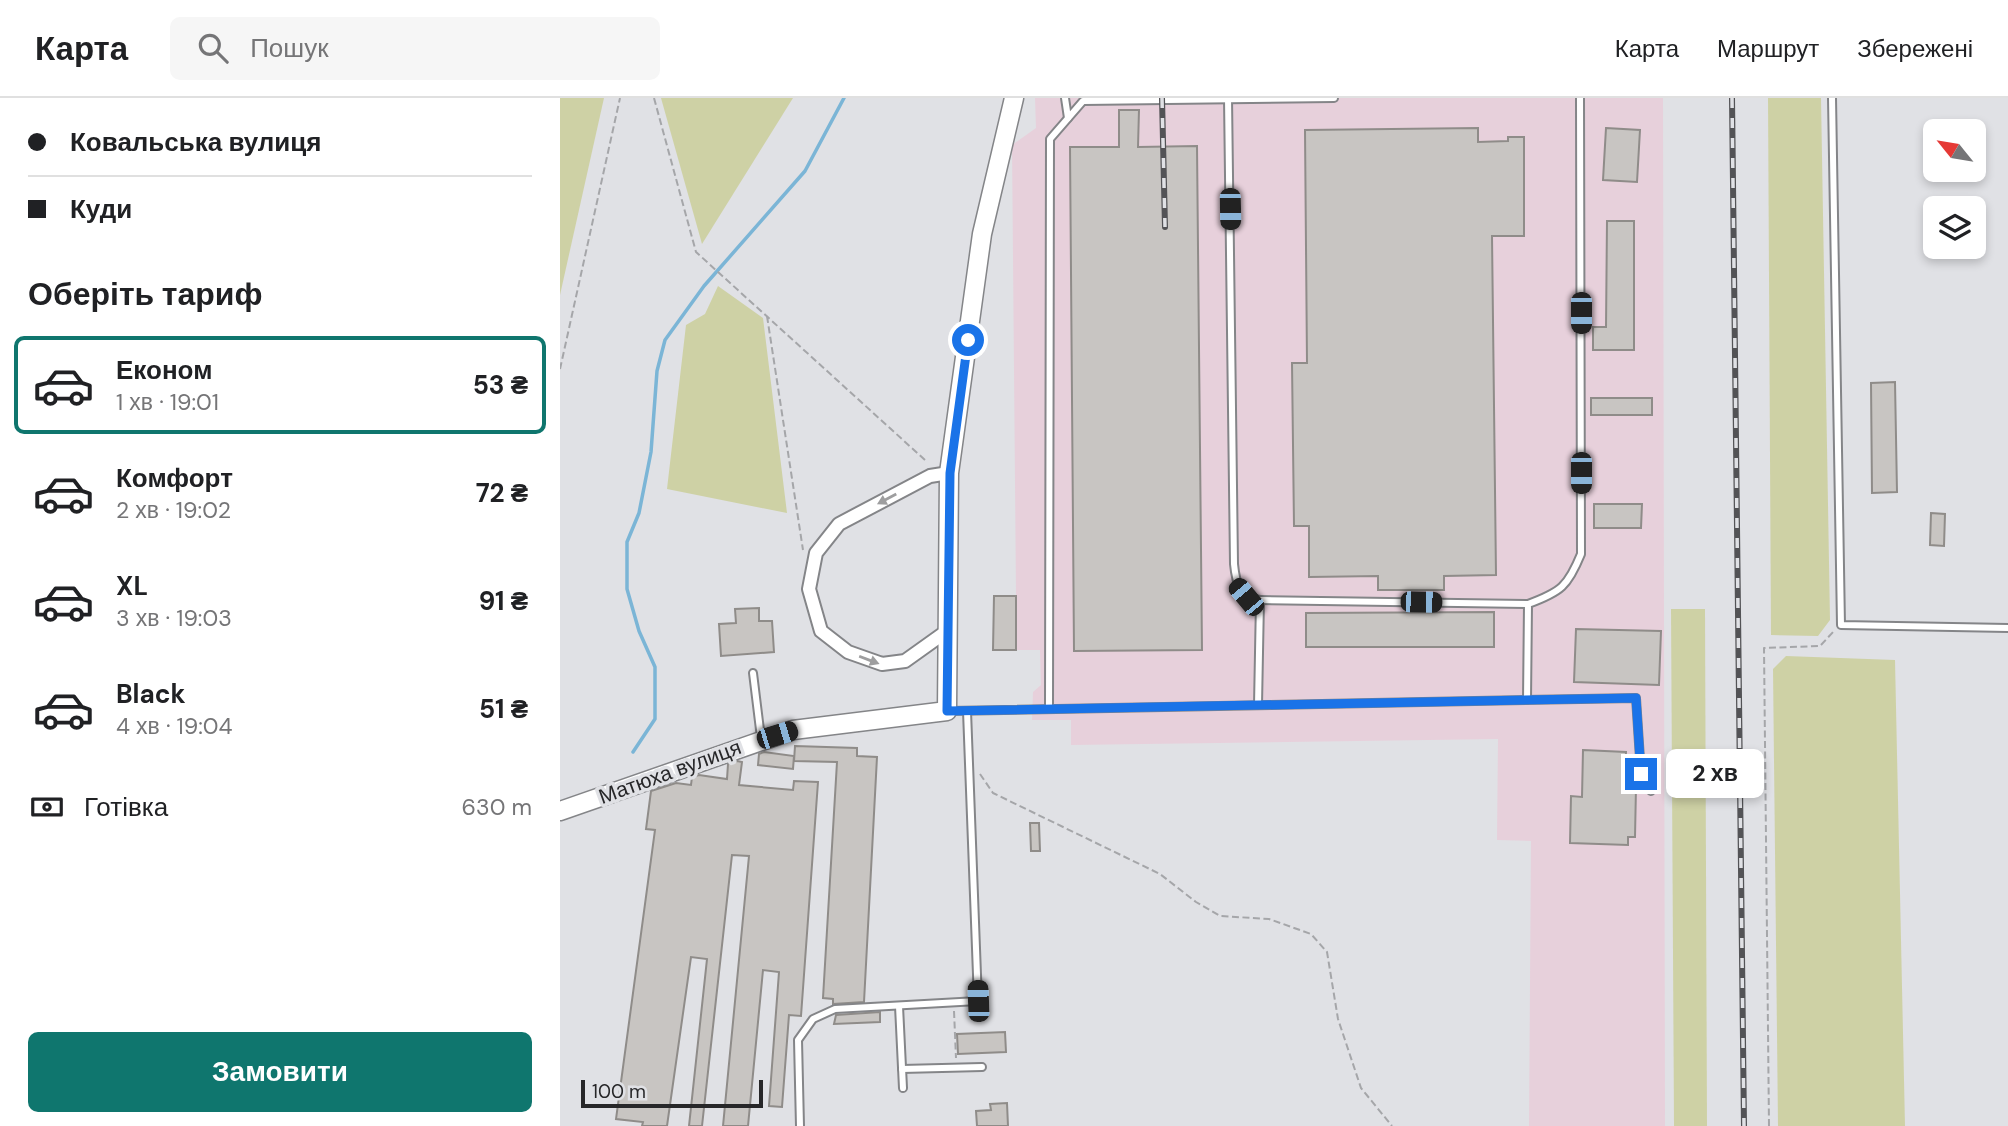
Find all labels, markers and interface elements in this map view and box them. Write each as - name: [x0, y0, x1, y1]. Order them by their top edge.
- search box: [170, 17, 660, 80]
- text: Карта: [35, 27, 128, 70]
- icon: search: [194, 29, 232, 67]
- text: Пошук: [250, 31, 329, 65]
- text: Карта: [1615, 33, 1679, 64]
- text: Маршрут: [1717, 33, 1819, 64]
- text: Збережені: [1857, 33, 1973, 64]
- north arrow: [1923, 119, 1986, 182]
- map controls: [1923, 119, 1986, 259]
- text: Ковальська вулиця: [70, 125, 322, 159]
- car: [1220, 188, 1241, 230]
- text: Куди: [70, 192, 132, 226]
- button: layers: [1923, 196, 1986, 259]
- text: Оберіть тариф: [28, 273, 262, 315]
- car: [1571, 292, 1592, 334]
- route start: [952, 324, 984, 356]
- text: Економ: [116, 353, 212, 387]
- icon: car: [32, 354, 95, 417]
- text: 53 ₴: [473, 368, 528, 402]
- text: 1 хв · 19:01: [116, 387, 219, 417]
- car: [1571, 452, 1592, 494]
- text: Комфорт: [116, 461, 233, 495]
- icon: car: [32, 462, 95, 525]
- text: 72 ₴: [476, 476, 528, 510]
- one-way arrow: [877, 493, 897, 504]
- text: 2 хв · 19:02: [116, 495, 231, 525]
- text: XL: [116, 569, 148, 603]
- icon: car: [32, 570, 95, 633]
- car: [1225, 574, 1268, 620]
- text: 91 ₴: [479, 584, 528, 618]
- car: [1400, 591, 1443, 613]
- text: 3 хв · 19:03: [116, 603, 232, 633]
- one-way arrow: [858, 654, 879, 665]
- text: Black: [116, 677, 186, 711]
- icon: car: [32, 678, 95, 741]
- text: 51 ₴: [479, 692, 528, 726]
- text: 4 хв · 19:04: [116, 711, 233, 741]
- car: [754, 719, 801, 751]
- street label: Матюха вулиця: [595, 733, 745, 811]
- callout: 2 хв: [1666, 750, 1764, 798]
- route end: [1625, 758, 1657, 790]
- text: 2 хв: [1692, 758, 1738, 788]
- icon: cash: [28, 788, 66, 826]
- text: Готівка: [84, 790, 168, 824]
- text: 630 m: [462, 792, 532, 822]
- car: [967, 980, 990, 1022]
- button: Замовити: [28, 1032, 532, 1112]
- scale bar: [581, 1077, 763, 1109]
- text: 100 m: [592, 1079, 646, 1104]

